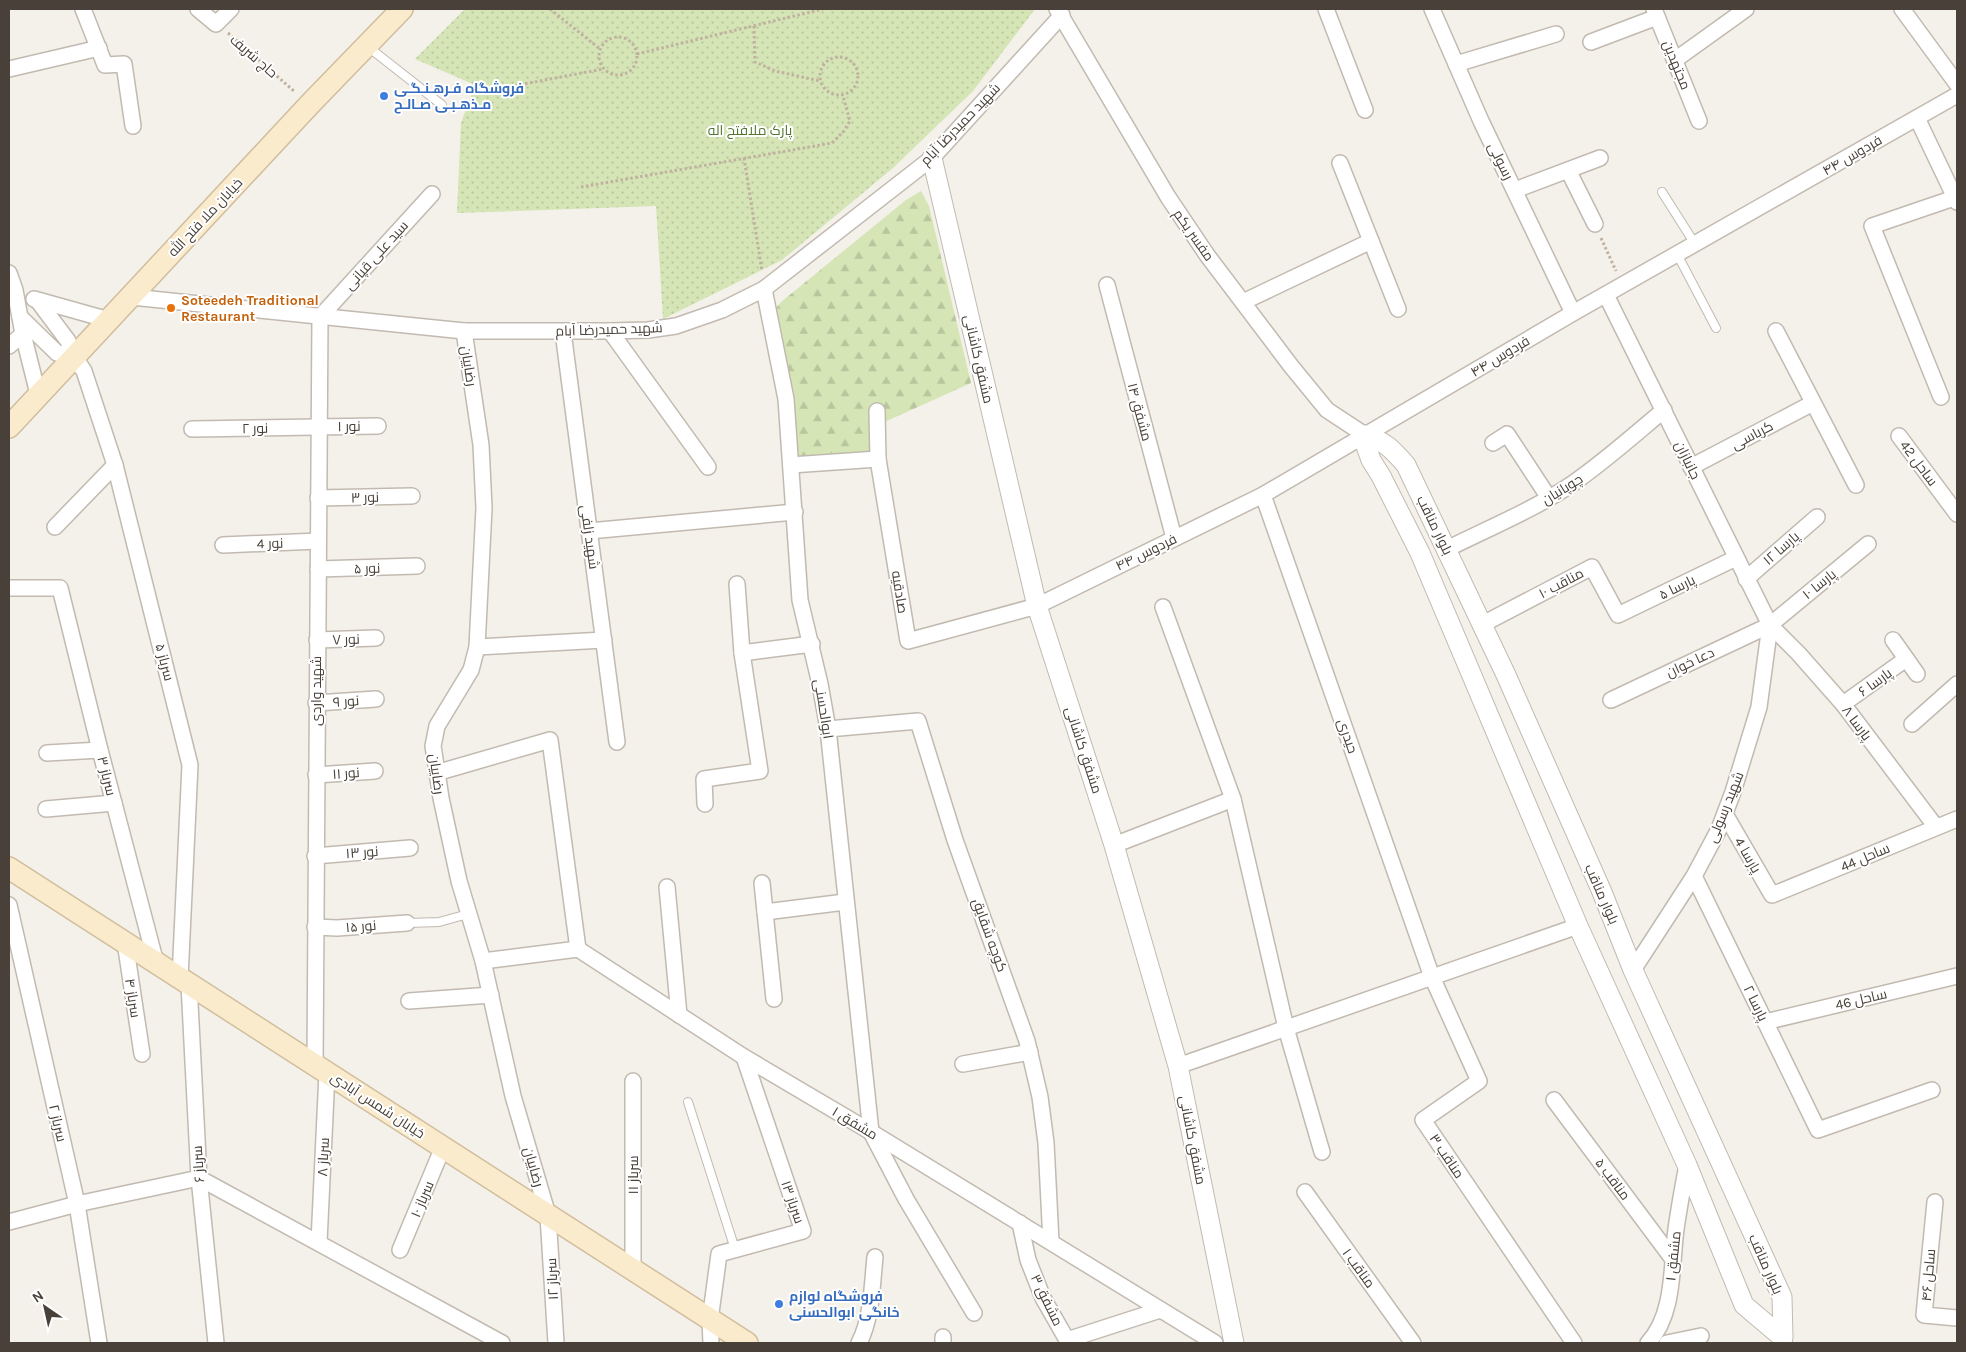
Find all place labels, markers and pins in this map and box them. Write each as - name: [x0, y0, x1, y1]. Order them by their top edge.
- place label: فروشگاه فـرهـنـگـی مـذهـبـی صـالـح: [394, 80, 524, 114]
- marker: فروشگاه فـرهـنـگـی مـذهـبـی صـالـح: [378, 90, 390, 102]
- place label: Soteedeh Traditional Restaurant: [181, 292, 319, 325]
- marker: Soteedeh Traditional Restaurant: [165, 302, 177, 314]
- place label: فروشگاه لوازم خانگی ابوالحسنی: [789, 1288, 900, 1321]
- marker: فروشگاه لوازم خانگی ابوالحسنی: [773, 1298, 785, 1310]

